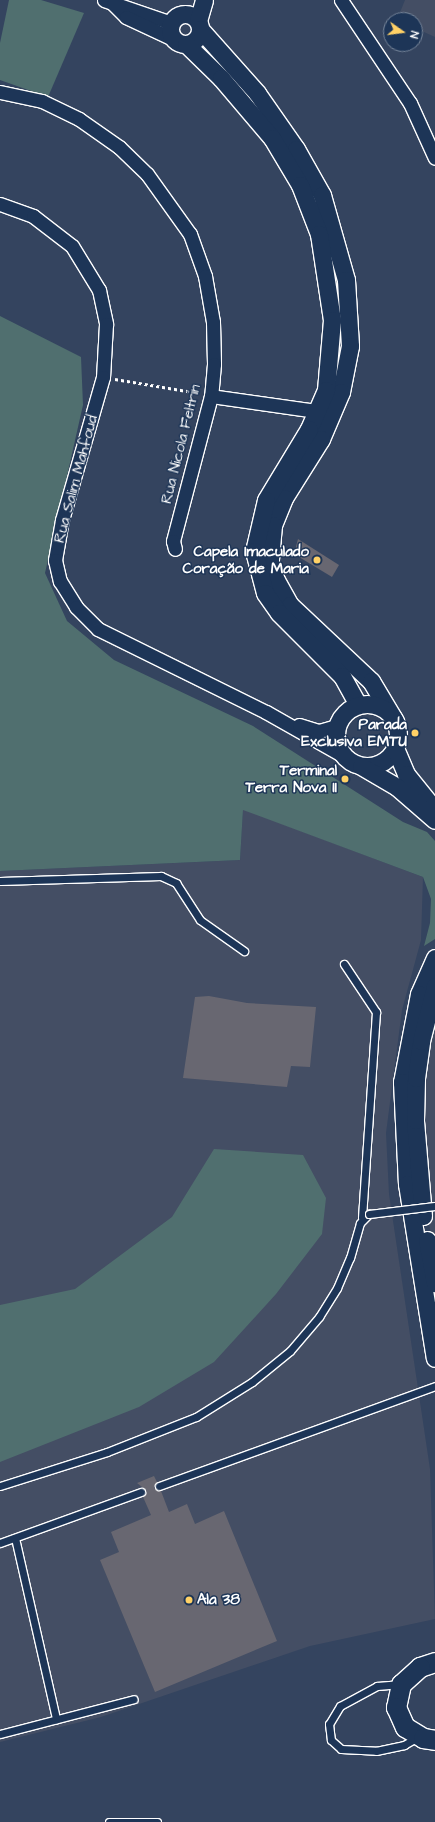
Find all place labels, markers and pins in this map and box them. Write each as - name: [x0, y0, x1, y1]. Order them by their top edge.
- place label: Capela Imaculado Coração de Maria: [182, 542, 309, 577]
- marker: Capela Imaculado Coração de Maria: [312, 555, 322, 565]
- place label: Parada Exclusiva EMTU: [301, 715, 407, 750]
- marker: Parada Exclusiva EMTU: [410, 728, 420, 738]
- place label: Terminal Terra Nova II: [246, 761, 337, 796]
- marker: Terminal Terra Nova II: [340, 774, 350, 784]
- place label: Ala 38: [197, 1591, 240, 1609]
- marker: Ala 38: [184, 1595, 194, 1605]

